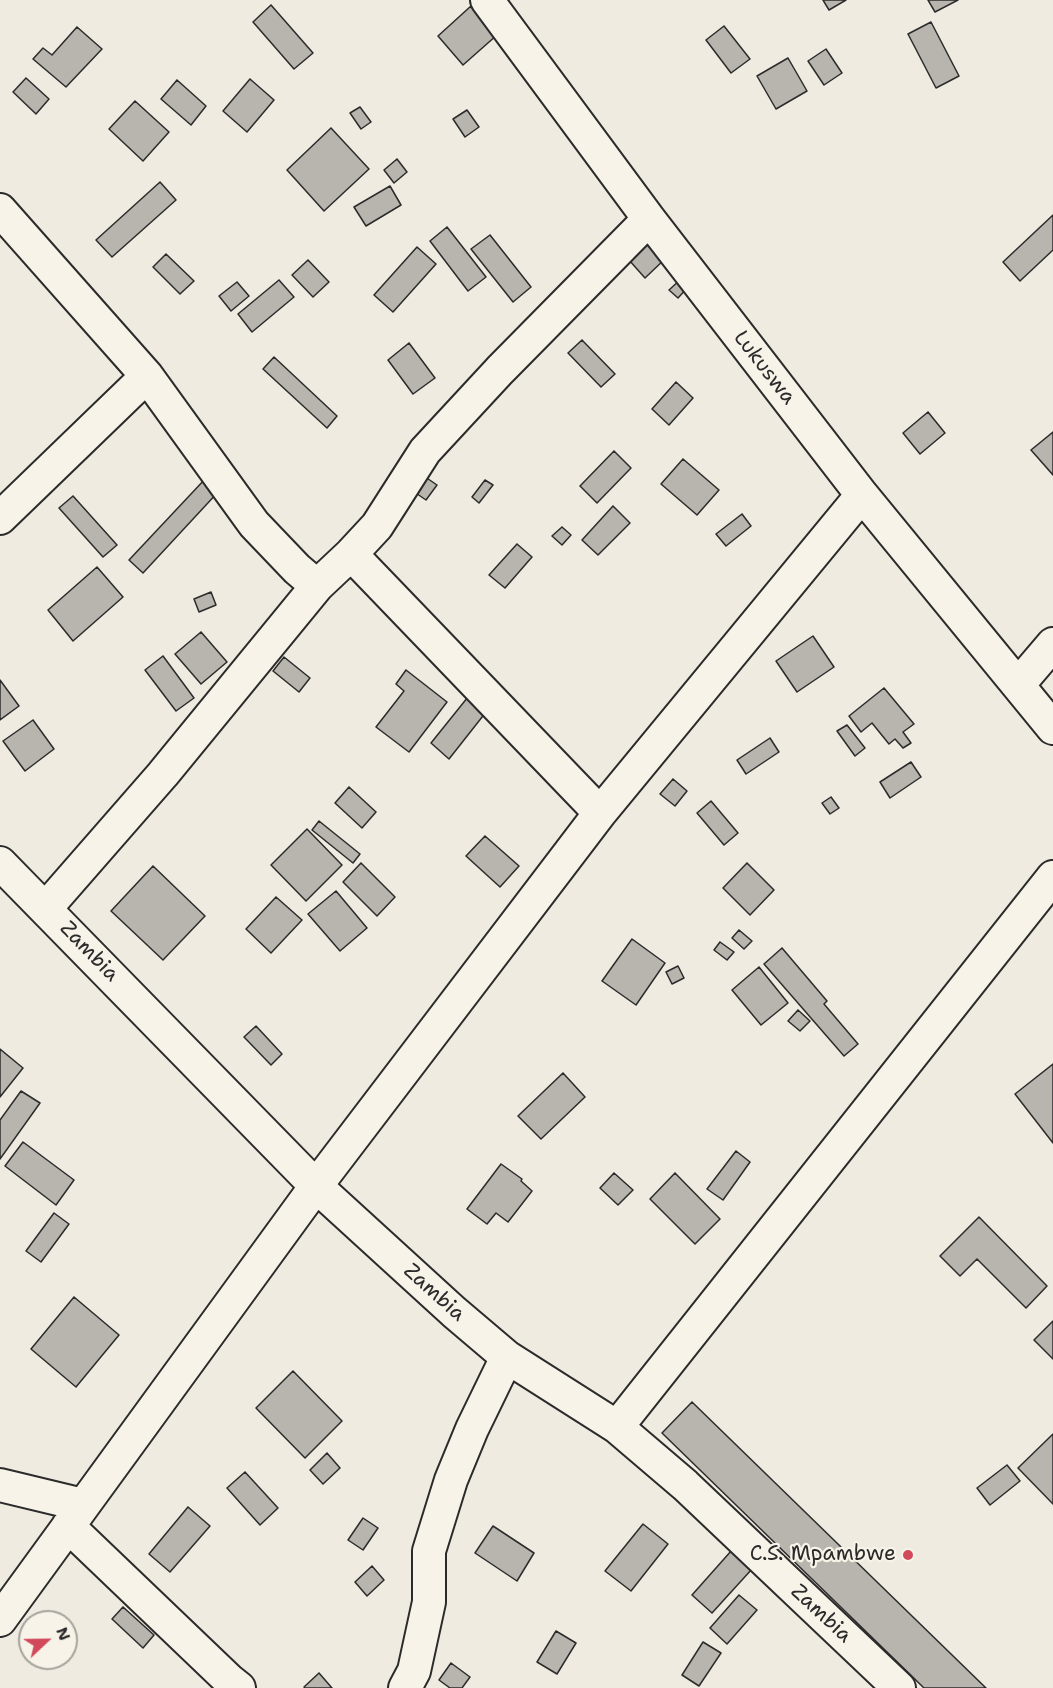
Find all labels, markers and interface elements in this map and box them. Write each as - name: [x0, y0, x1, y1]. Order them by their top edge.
- street label: Lukuswa: [727, 326, 801, 410]
- street label: Zambia: [54, 917, 124, 987]
- street label: Zambia: [398, 1259, 470, 1327]
- place label: C.S. Mpambwe: [750, 1542, 896, 1568]
- marker: C.S. Mpambwe: [901, 1548, 915, 1562]
- street label: Zambia: [785, 1579, 857, 1649]
- north arrow: [18, 1610, 78, 1670]
- text: N: [51, 1624, 75, 1644]

